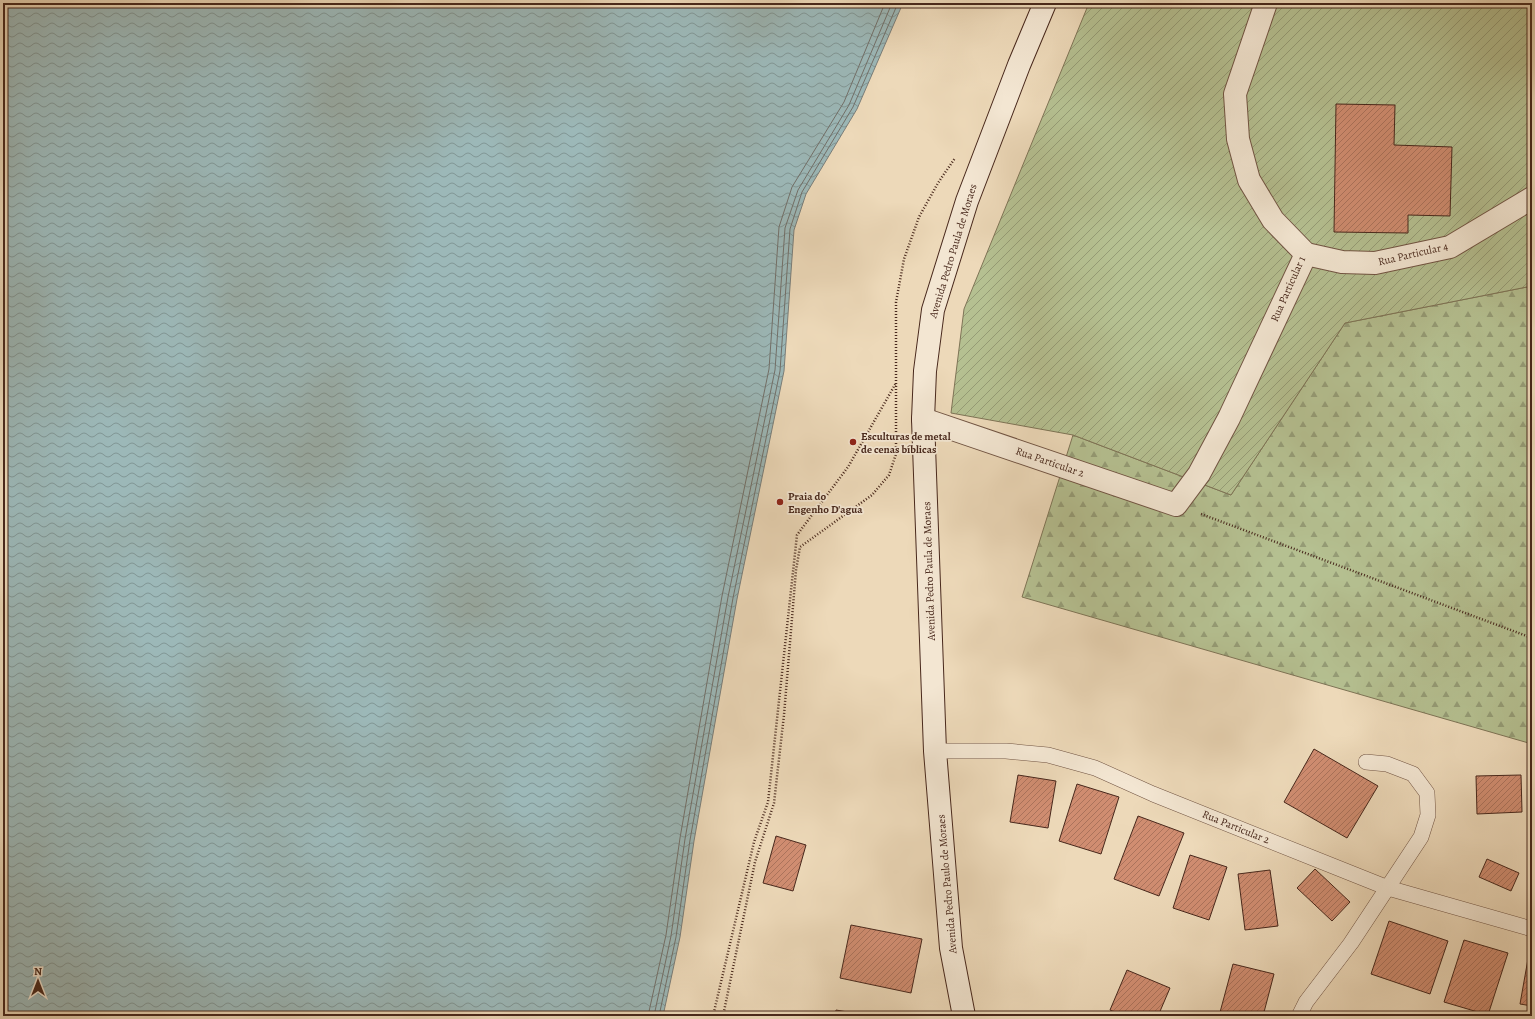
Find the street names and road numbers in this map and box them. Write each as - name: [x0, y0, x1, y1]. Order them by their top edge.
- street label: Avenida Pedro Paula de Moraes: [925, 182, 981, 321]
- street label: Rua Particular 4: [1377, 239, 1449, 269]
- street label: Rua Particular 1: [1267, 254, 1309, 324]
- street label: Rua Particular 2: [1014, 443, 1086, 481]
- street label: Avenida Pedro Paula de Moraes: [919, 501, 939, 642]
- street label: Rua Particular 2: [1200, 807, 1272, 847]
- street label: Avenida Pedro Paulo de Moraes: [933, 814, 961, 955]

